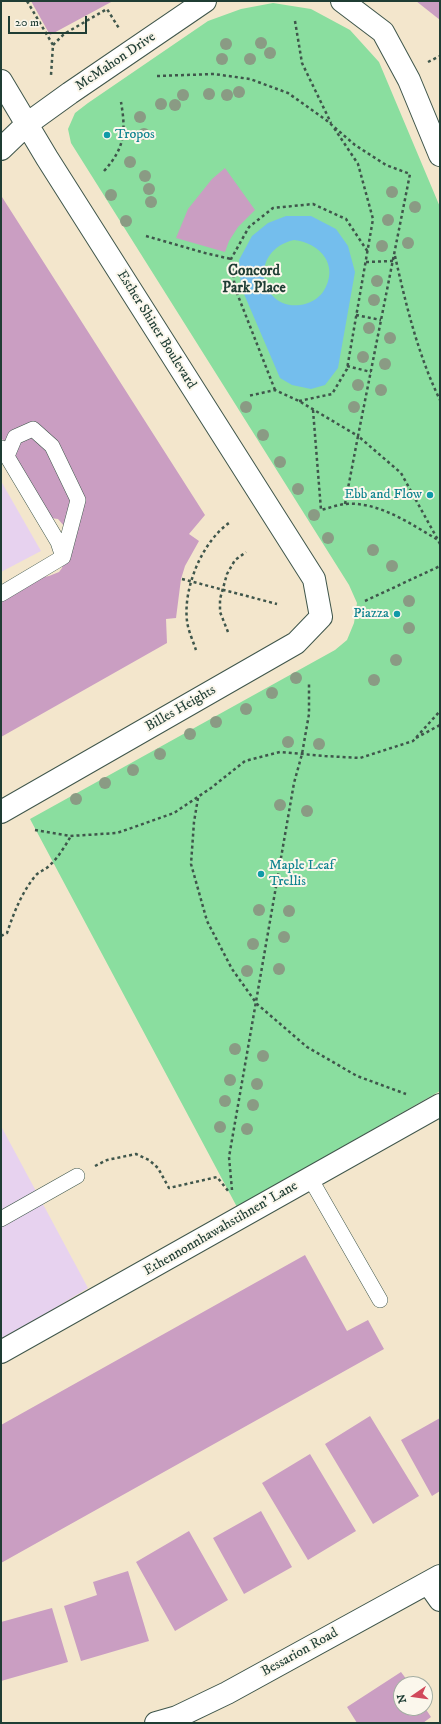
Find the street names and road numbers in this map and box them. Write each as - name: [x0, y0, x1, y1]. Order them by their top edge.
- street label: McMahon Drive: [73, 29, 159, 95]
- street label: Esther Shiner Boulevard: [113, 268, 199, 392]
- street label: Billes Heights: [143, 682, 219, 736]
- street label: Ethennonnhawahstihnen' Lane: [141, 1178, 301, 1280]
- street label: Bessarion Road: [259, 1625, 341, 1681]

